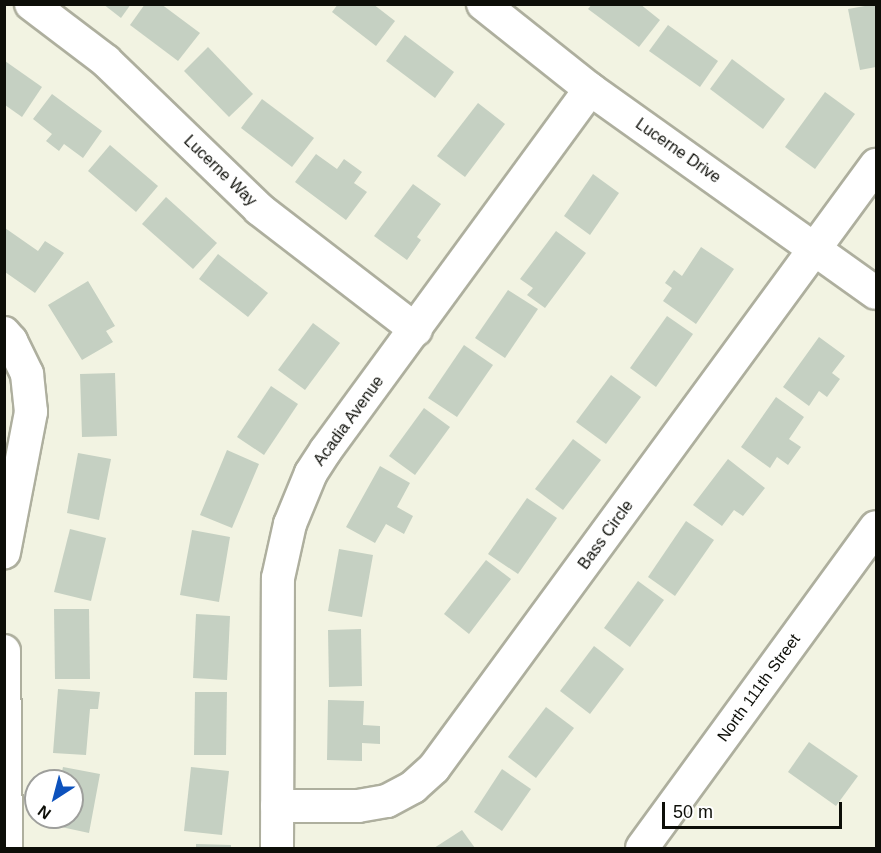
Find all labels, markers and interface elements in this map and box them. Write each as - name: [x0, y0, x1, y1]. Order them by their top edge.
- street label: Lucerne Drive: [632, 115, 724, 187]
- street label: Lucerne Way: [180, 132, 260, 210]
- street label: Acadia Avenue: [310, 372, 388, 470]
- street label: Bass Circle: [574, 497, 638, 573]
- street label: North 111th Street: [714, 630, 804, 746]
- north arrow: [24, 769, 84, 829]
- scale bar: [665, 790, 845, 828]
- text: N: [35, 802, 54, 823]
- text: 50 m: [673, 802, 713, 822]

